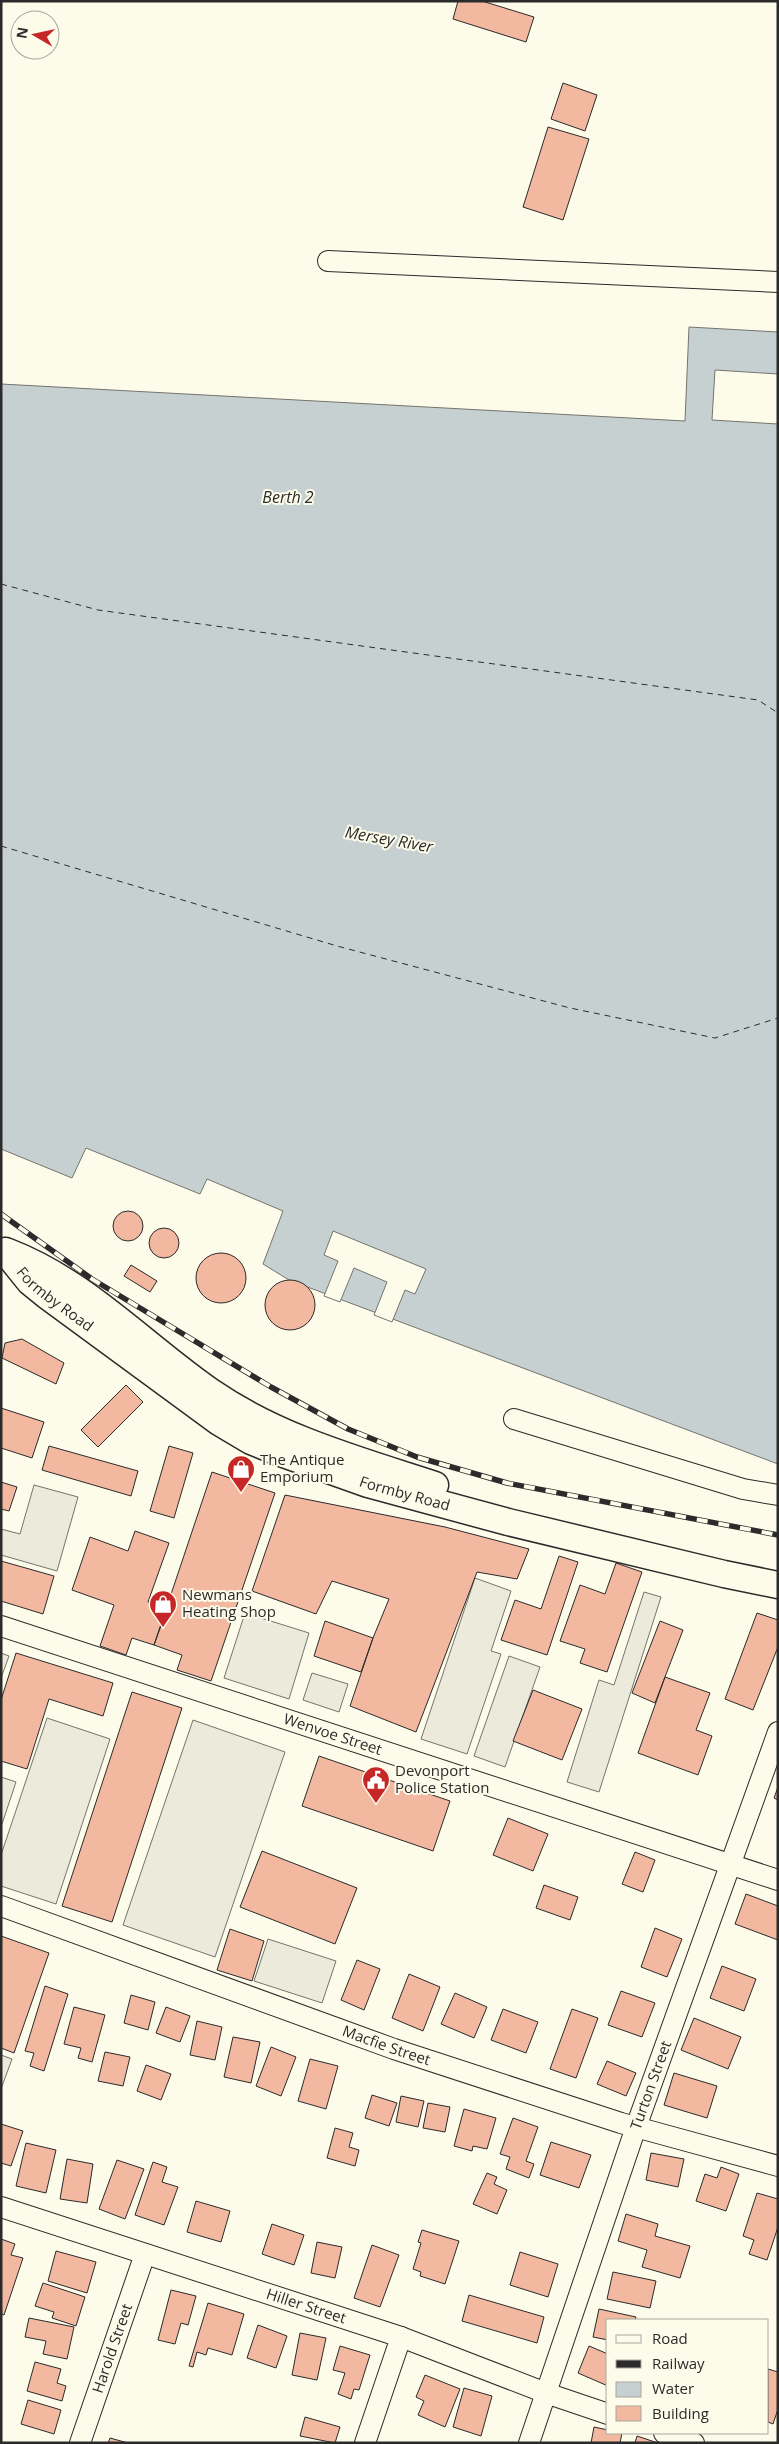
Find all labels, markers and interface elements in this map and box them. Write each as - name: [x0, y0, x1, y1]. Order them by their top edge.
- north arrow: [10, 10, 60, 60]
- text: N: [11, 26, 32, 40]
- water label: Berth 2: [262, 486, 314, 508]
- water label: Mersey River: [343, 820, 435, 858]
- street label: Formby Road: [13, 1262, 98, 1336]
- place label: The Antique Emporium: [260, 1449, 344, 1486]
- shop icon: The Antique Emporium: [226, 1454, 256, 1493]
- street label: Formby Road: [357, 1471, 453, 1515]
- place label: Newmans Heating Shop: [182, 1584, 276, 1621]
- shop icon: Newmans Heating Shop: [148, 1589, 178, 1628]
- street label: Wenvoe Street: [281, 1708, 385, 1759]
- place label: Devonport Police Station: [395, 1760, 489, 1797]
- public building icon: Devonport Police Station: [361, 1765, 391, 1804]
- street label: Macfie Street: [340, 2020, 433, 2069]
- street label: Turton Street: [625, 2038, 675, 2132]
- street label: Hiller Street: [264, 2283, 349, 2328]
- street label: Harold Street: [87, 2301, 136, 2396]
- legend: [606, 2319, 769, 2434]
- text: Road: [652, 2328, 688, 2348]
- text: Railway: [652, 2353, 705, 2373]
- text: Water: [652, 2378, 694, 2398]
- text: Building: [652, 2403, 709, 2423]

